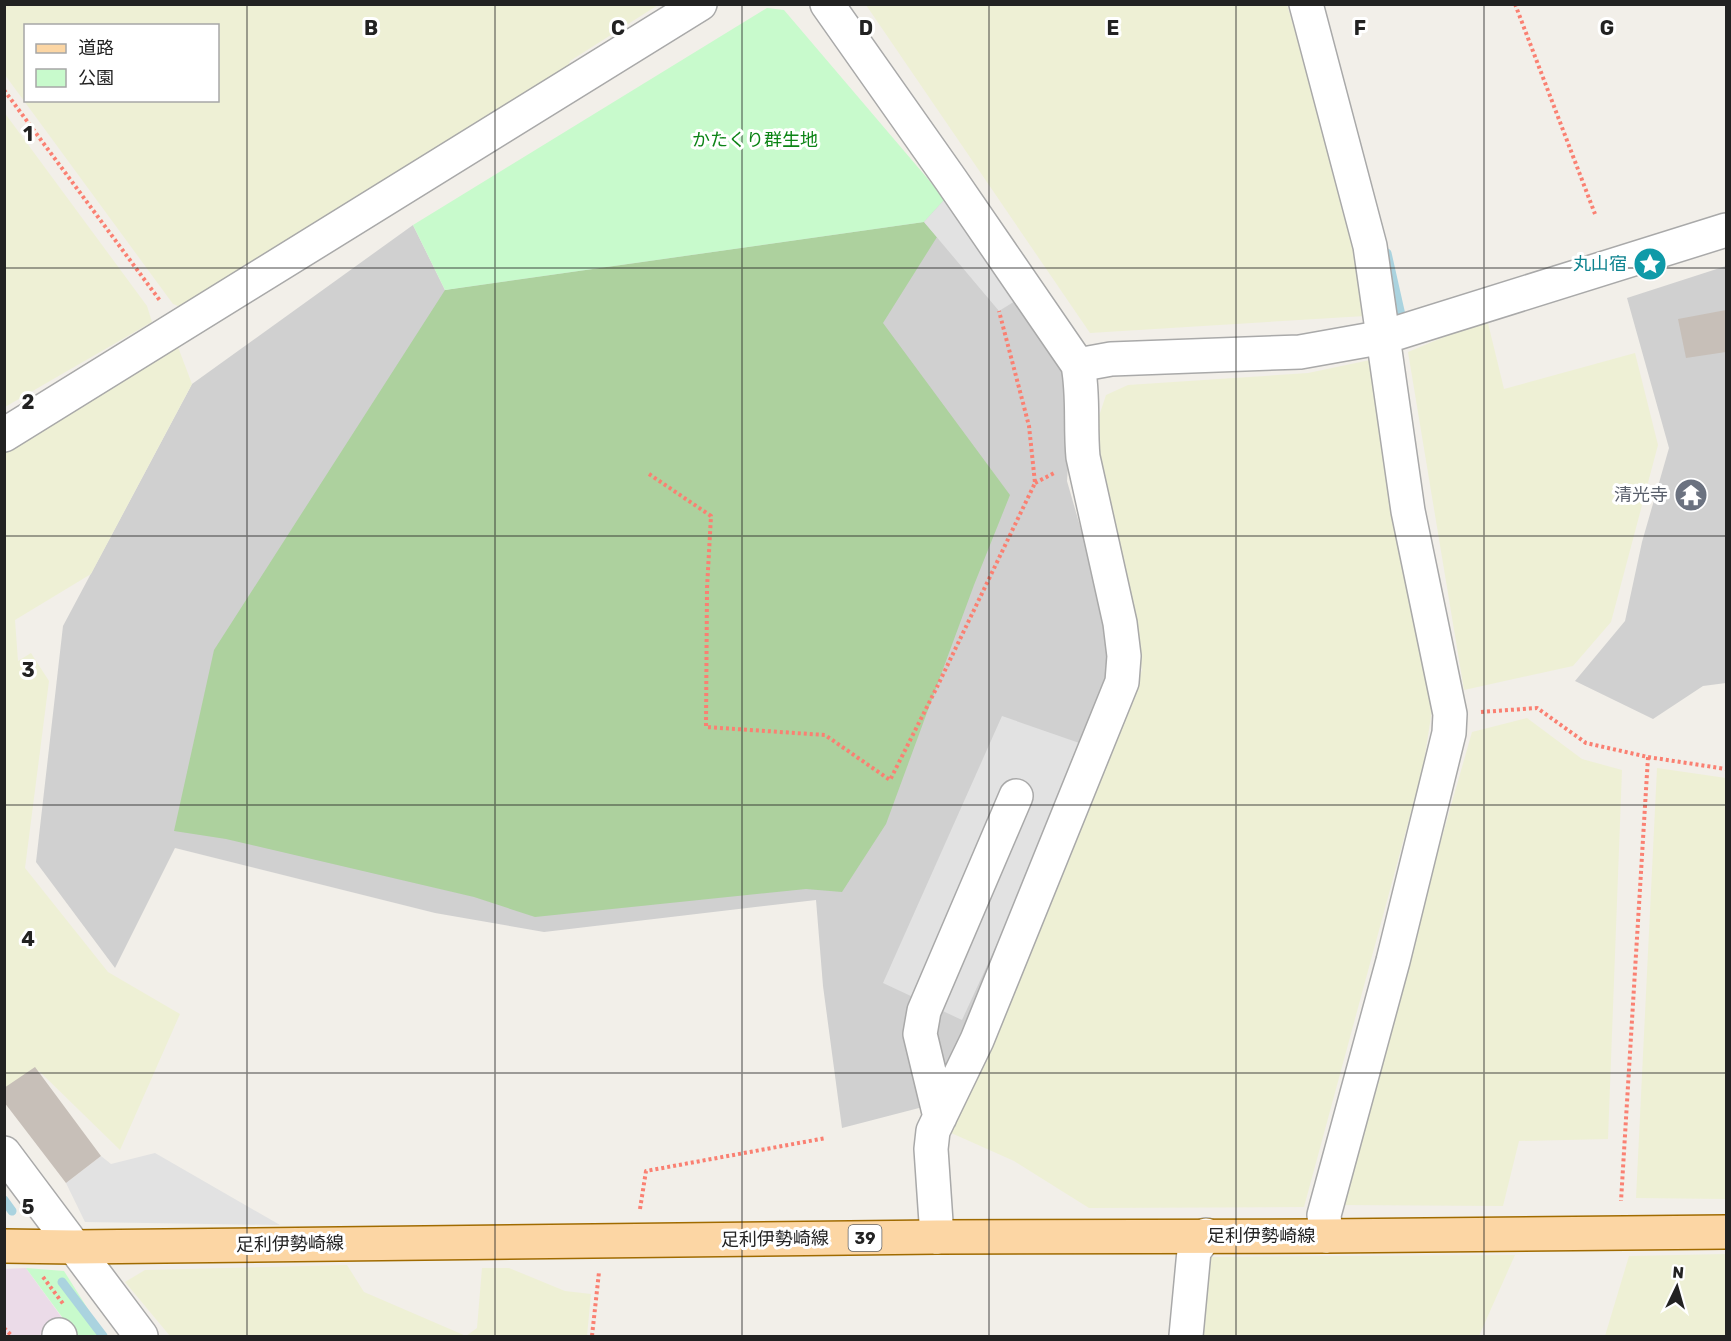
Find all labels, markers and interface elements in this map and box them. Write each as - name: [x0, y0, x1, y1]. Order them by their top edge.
- text: B: [364, 16, 378, 40]
- text: C: [611, 16, 625, 40]
- text: D: [859, 16, 873, 40]
- text: E: [1107, 16, 1119, 40]
- text: F: [1354, 16, 1366, 40]
- text: G: [1600, 16, 1614, 40]
- legend: [24, 24, 219, 102]
- text: 道路: [78, 37, 114, 59]
- text: 公園: [78, 67, 114, 89]
- text: 1: [23, 122, 33, 146]
- park label: かたくり群生地: [692, 129, 818, 151]
- place icon: 丸山宿: [1632, 246, 1668, 282]
- place label: 丸山宿: [1573, 253, 1627, 275]
- text: 2: [22, 390, 35, 414]
- temple icon: 清光寺: [1673, 477, 1709, 513]
- place label: 清光寺: [1614, 484, 1668, 506]
- text: 3: [21, 658, 35, 682]
- text: 4: [21, 927, 35, 951]
- text: 5: [22, 1195, 35, 1219]
- road number: 39: [848, 1225, 882, 1251]
- street label: 足利伊勢崎線: [1207, 1225, 1315, 1247]
- street label: 足利伊勢崎線: [721, 1227, 829, 1251]
- street label: 足利伊勢崎線: [236, 1232, 344, 1256]
- north arrow: [1647, 1257, 1707, 1317]
- text: N: [1672, 1263, 1685, 1283]

